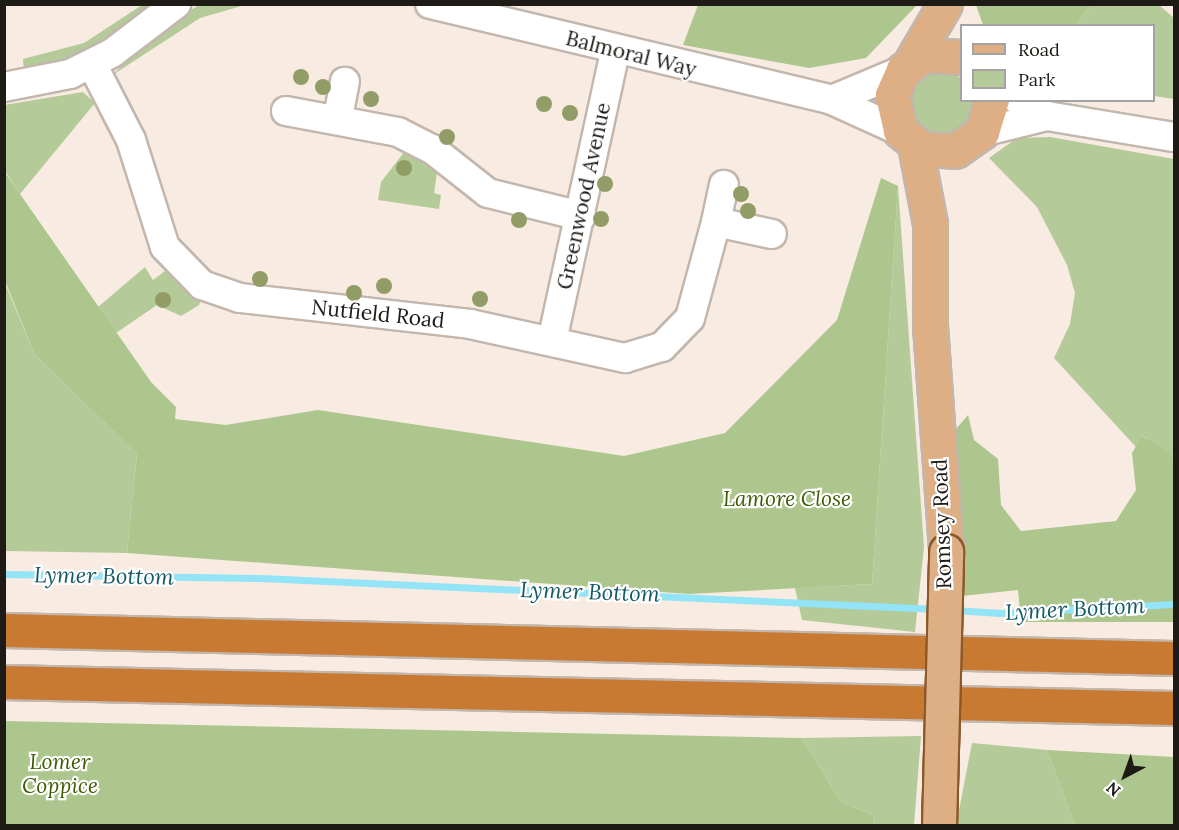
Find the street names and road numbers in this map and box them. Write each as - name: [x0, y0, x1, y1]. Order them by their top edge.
- street label: Balmoral Way: [563, 26, 699, 82]
- street label: Greenwood Avenue: [552, 100, 616, 292]
- street label: Nutfield Road: [310, 294, 446, 334]
- street label: Romsey Road: [927, 458, 957, 590]

